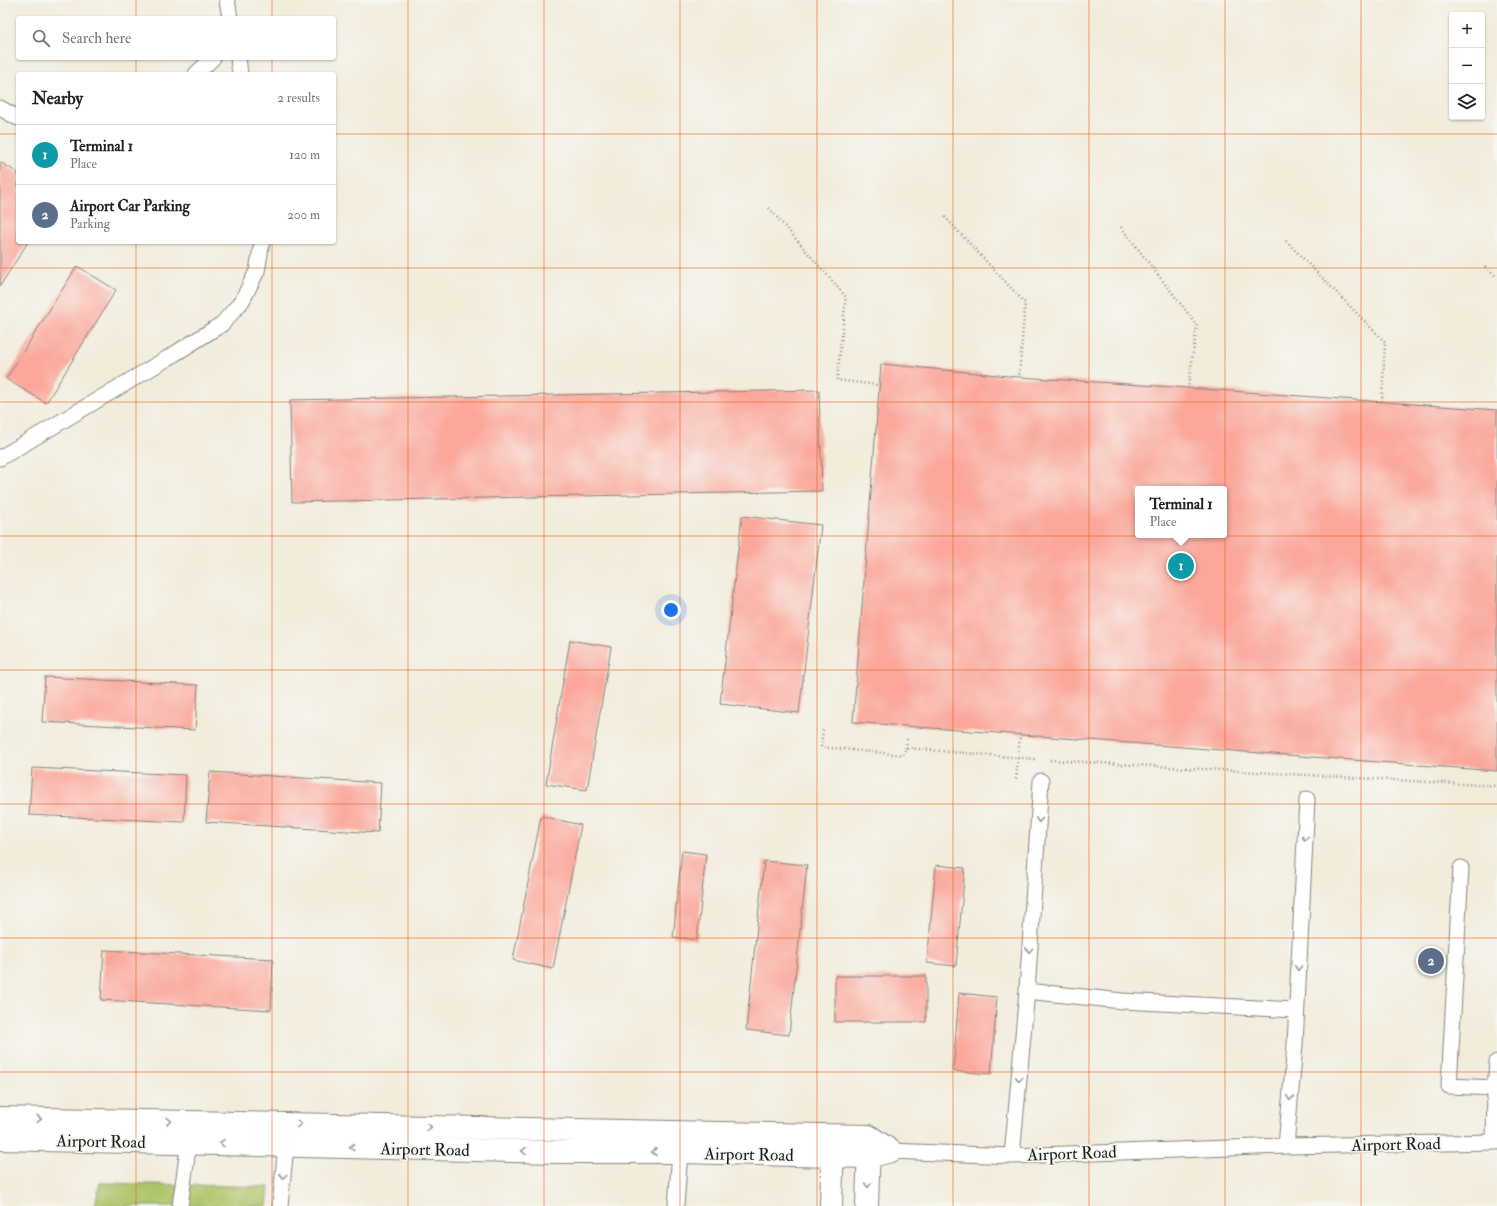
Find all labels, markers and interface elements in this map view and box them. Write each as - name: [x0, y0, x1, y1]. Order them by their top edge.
- map controls: [1449, 12, 1485, 120]
- button: +: [1449, 12, 1485, 48]
- search box: [16, 16, 336, 60]
- icon: search: [30, 27, 52, 49]
- text: Search here: [62, 29, 131, 48]
- button: −: [1449, 48, 1485, 84]
- button: layers: [1449, 84, 1485, 120]
- text: Nearby: [32, 88, 83, 109]
- text: 2 results: [277, 90, 320, 106]
- text: Terminal 1: [70, 137, 133, 156]
- text: 1: [43, 147, 47, 163]
- text: 120 m: [289, 147, 320, 163]
- text: Place: [70, 156, 97, 172]
- text: Airport Car Parking: [70, 197, 190, 216]
- text: 2: [42, 207, 48, 223]
- text: 200 m: [287, 207, 320, 223]
- text: Parking: [70, 216, 110, 232]
- popup: [1135, 486, 1227, 538]
- text: Terminal 1: [1150, 495, 1212, 514]
- text: Place: [1150, 514, 1176, 530]
- pin: 1: [1168, 551, 1194, 581]
- your location: [661, 600, 681, 620]
- one-way arrow: [1034, 817, 1043, 823]
- one-way arrow: [1301, 835, 1310, 841]
- pin: 2: [1418, 946, 1444, 976]
- one-way arrow: [1025, 947, 1034, 953]
- one-way arrow: [1294, 965, 1302, 971]
- one-way arrow: [1015, 1076, 1024, 1082]
- one-way arrow: [1286, 1095, 1295, 1101]
- one-way arrow: [36, 1114, 42, 1123]
- one-way arrow: [166, 1117, 172, 1126]
- one-way arrow: [296, 1120, 302, 1128]
- one-way arrow: [426, 1123, 432, 1131]
- street label: Airport Road: [55, 1130, 146, 1154]
- street label: Airport Road: [1350, 1133, 1442, 1157]
- street label: Airport Road: [379, 1138, 470, 1162]
- one-way arrow: [219, 1139, 225, 1148]
- street label: Airport Road: [1026, 1141, 1118, 1167]
- one-way arrow: [349, 1143, 355, 1151]
- street label: Airport Road: [703, 1143, 794, 1167]
- one-way arrow: [521, 1147, 527, 1155]
- one-way arrow: [651, 1148, 657, 1156]
- one-way arrow: [278, 1173, 287, 1179]
- one-way arrow: [864, 1182, 872, 1188]

